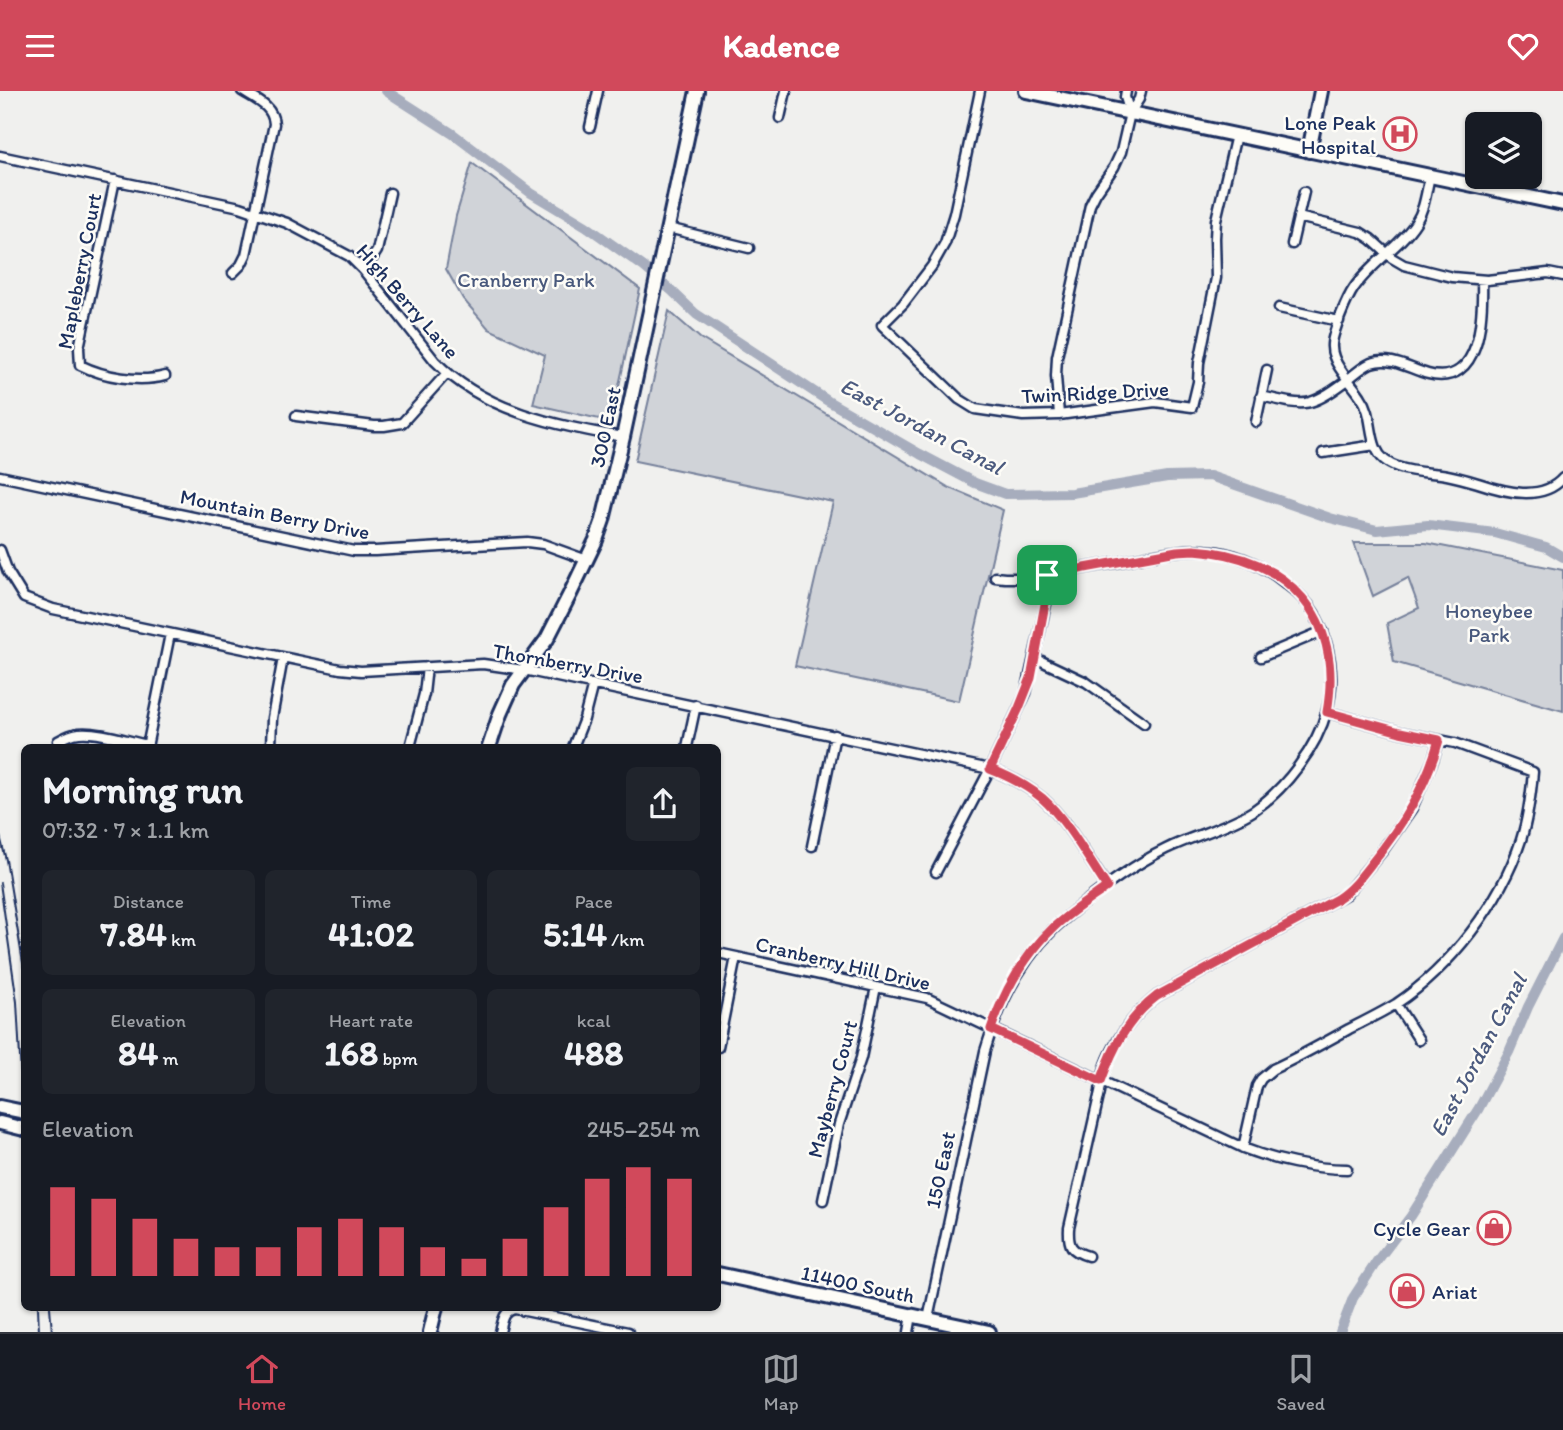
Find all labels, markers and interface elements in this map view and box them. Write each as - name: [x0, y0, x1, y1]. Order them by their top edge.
- icon: menu: [21, 27, 59, 65]
- text: Kadence: [723, 27, 840, 65]
- icon: heart: [1504, 27, 1542, 65]
- place label: Lone Peak Hospital: [1284, 110, 1376, 159]
- map controls: [1465, 112, 1542, 189]
- button: layers: [1465, 112, 1542, 189]
- hospital icon: Lone Peak Hospital: [1381, 115, 1419, 153]
- street label: Mapleberry Court: [52, 191, 106, 351]
- street label: High Berry Lane: [351, 238, 465, 364]
- park label: Cranberry Park: [457, 267, 595, 292]
- water label: East Jordan Canal: [836, 371, 1010, 481]
- street label: Twin Ridge Drive: [1021, 376, 1169, 408]
- street label: 300 East: [584, 384, 626, 470]
- street label: Mountain Berry Drive: [178, 483, 372, 545]
- pin: [1017, 545, 1077, 605]
- icon: arrive: [1028, 556, 1066, 594]
- park label: Honeybee Park: [1445, 598, 1533, 647]
- street label: Thornberry Drive: [491, 637, 645, 689]
- text: Morning run: [42, 767, 243, 813]
- button: share: [626, 767, 700, 841]
- text: 07:32 · 7 × 1.1 km: [42, 816, 209, 844]
- text: Distance: [113, 890, 184, 913]
- text: Time: [351, 890, 391, 913]
- text: Pace: [575, 890, 613, 913]
- text: 7.84: [101, 913, 167, 955]
- text: 41:02: [328, 913, 414, 955]
- text: 5:14: [543, 913, 607, 955]
- text: km: [167, 928, 196, 951]
- text: /km: [607, 928, 644, 951]
- street label: Cranberry Hill Drive: [753, 931, 933, 995]
- water label: East Jordan Canal: [1423, 967, 1533, 1141]
- text: Elevation: [111, 1009, 186, 1032]
- text: Heart rate: [329, 1009, 413, 1032]
- text: kcal: [577, 1009, 611, 1032]
- street label: Mayberry Court: [802, 1017, 862, 1160]
- text: 84: [118, 1032, 158, 1074]
- text: 168: [324, 1032, 378, 1074]
- text: 488: [564, 1032, 623, 1074]
- text: m: [158, 1047, 179, 1070]
- text: bpm: [378, 1047, 418, 1070]
- text: Elevation: [42, 1115, 133, 1143]
- text: 245–254 m: [587, 1115, 700, 1143]
- street label: 150 East: [920, 1129, 960, 1211]
- shop icon: Cycle Gear: [1475, 1209, 1513, 1247]
- place label: Cycle Gear: [1373, 1216, 1471, 1241]
- street label: 11400 South: [799, 1260, 917, 1308]
- shop icon: Ariat: [1388, 1272, 1426, 1310]
- place label: Ariat: [1432, 1279, 1477, 1304]
- tab: Home: [238, 1350, 286, 1415]
- tab: Map: [762, 1350, 800, 1415]
- tab: Saved: [1276, 1350, 1325, 1415]

